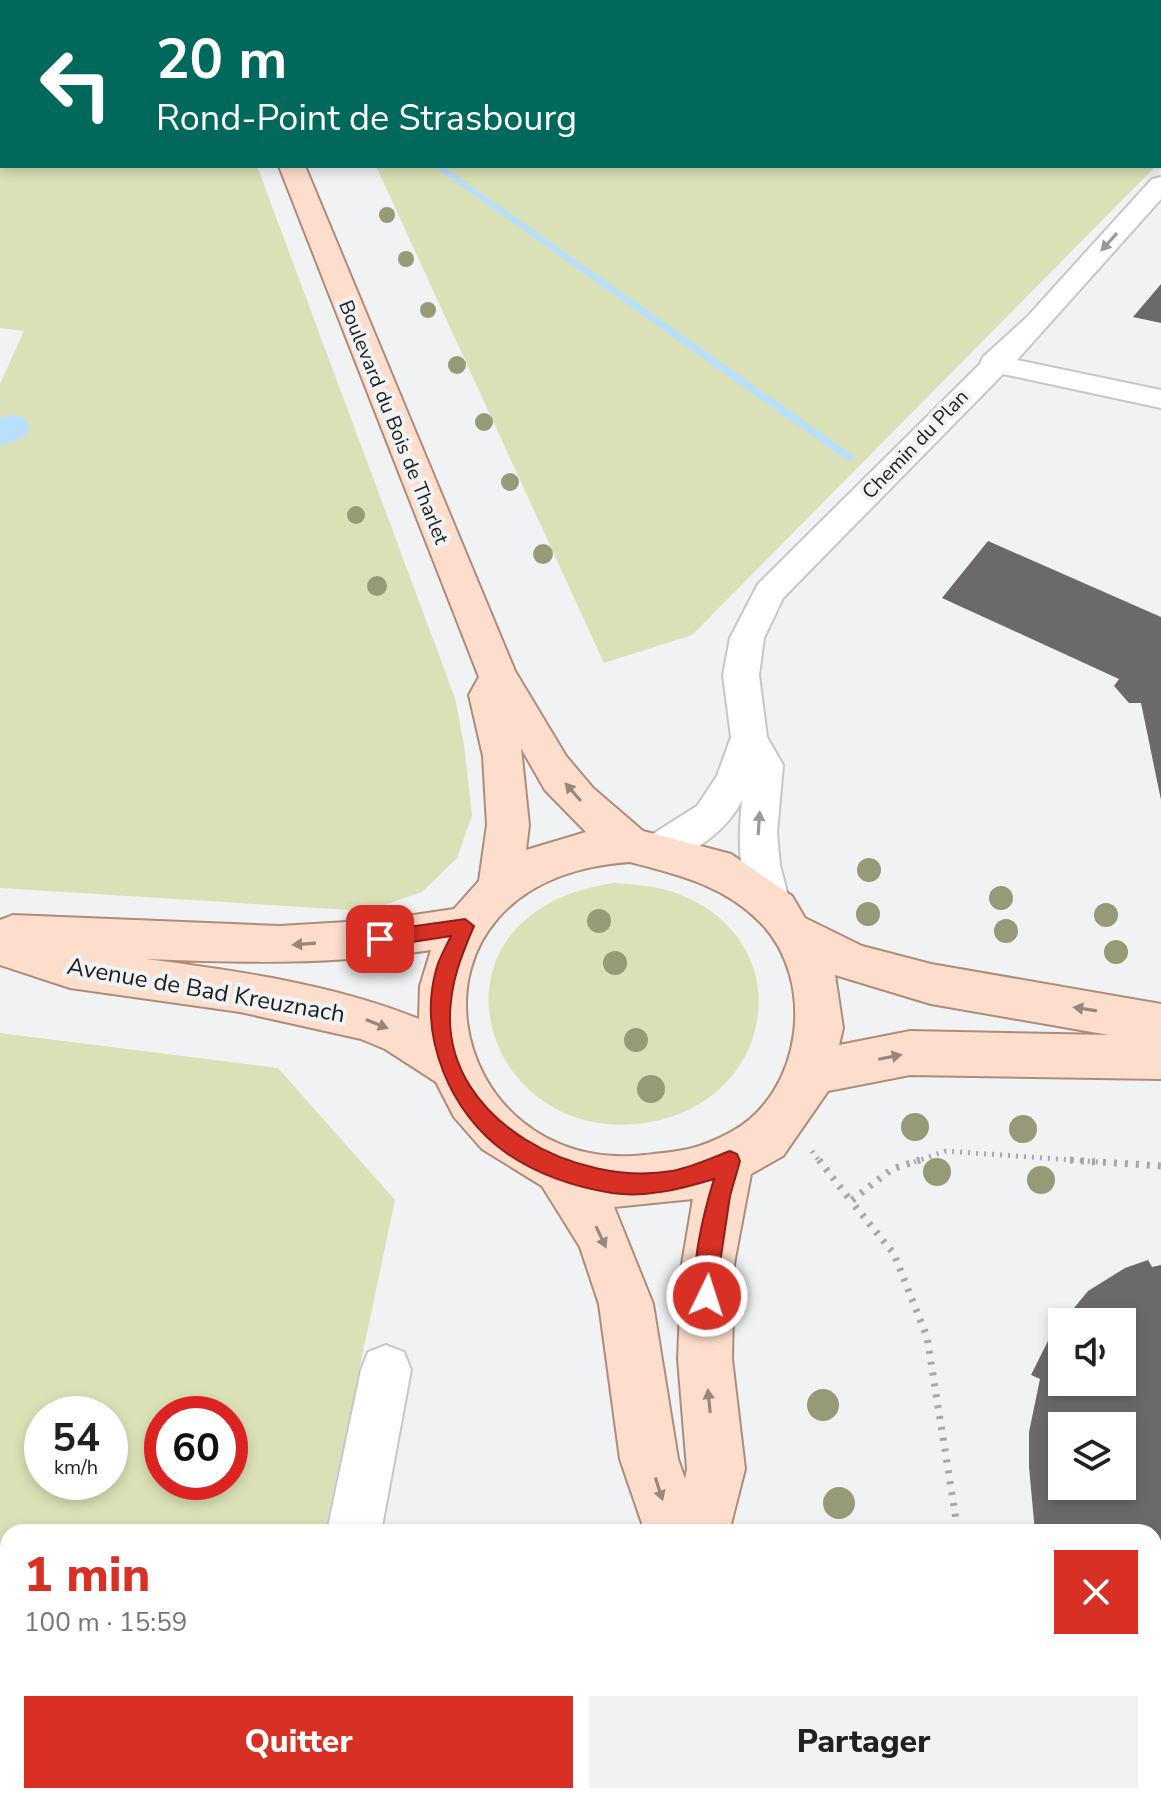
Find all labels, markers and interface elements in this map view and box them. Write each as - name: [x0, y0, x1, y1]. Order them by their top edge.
- text: 20 m: [156, 21, 287, 98]
- icon: left: [24, 32, 128, 136]
- text: Rond-Point de Strasbourg: [156, 94, 577, 143]
- one-way arrow: [1101, 231, 1118, 251]
- street label: Boulevard du Bois de Tharlet: [332, 296, 455, 549]
- street label: Chemin du Plan: [856, 384, 974, 505]
- one-way arrow: [565, 783, 582, 803]
- one-way arrow: [753, 810, 766, 835]
- pin: [346, 905, 414, 973]
- icon: arrive: [358, 917, 402, 961]
- one-way arrow: [291, 938, 316, 951]
- street label: Avenue de Bad Kreuznach: [64, 950, 348, 1030]
- one-way arrow: [1072, 1002, 1097, 1014]
- one-way arrow: [365, 1018, 389, 1031]
- one-way arrow: [878, 1050, 903, 1062]
- one-way arrow: [594, 1226, 608, 1249]
- position arrow: [665, 1254, 749, 1338]
- map controls: [1048, 1308, 1136, 1500]
- button: sound: [1048, 1308, 1136, 1396]
- one-way arrow: [702, 1388, 715, 1413]
- speed limit sign: 60: [144, 1396, 248, 1500]
- text: 54: [52, 1411, 100, 1465]
- button: layers: [1048, 1412, 1136, 1500]
- text: km/h: [54, 1454, 98, 1481]
- one-way arrow: [654, 1478, 666, 1502]
- text: 1 min: [24, 1542, 150, 1608]
- button: close: [1054, 1550, 1138, 1634]
- text: 100 m · 15:59: [24, 1605, 187, 1640]
- button: Quitter: [24, 1696, 573, 1788]
- button: Partager: [589, 1696, 1138, 1788]

